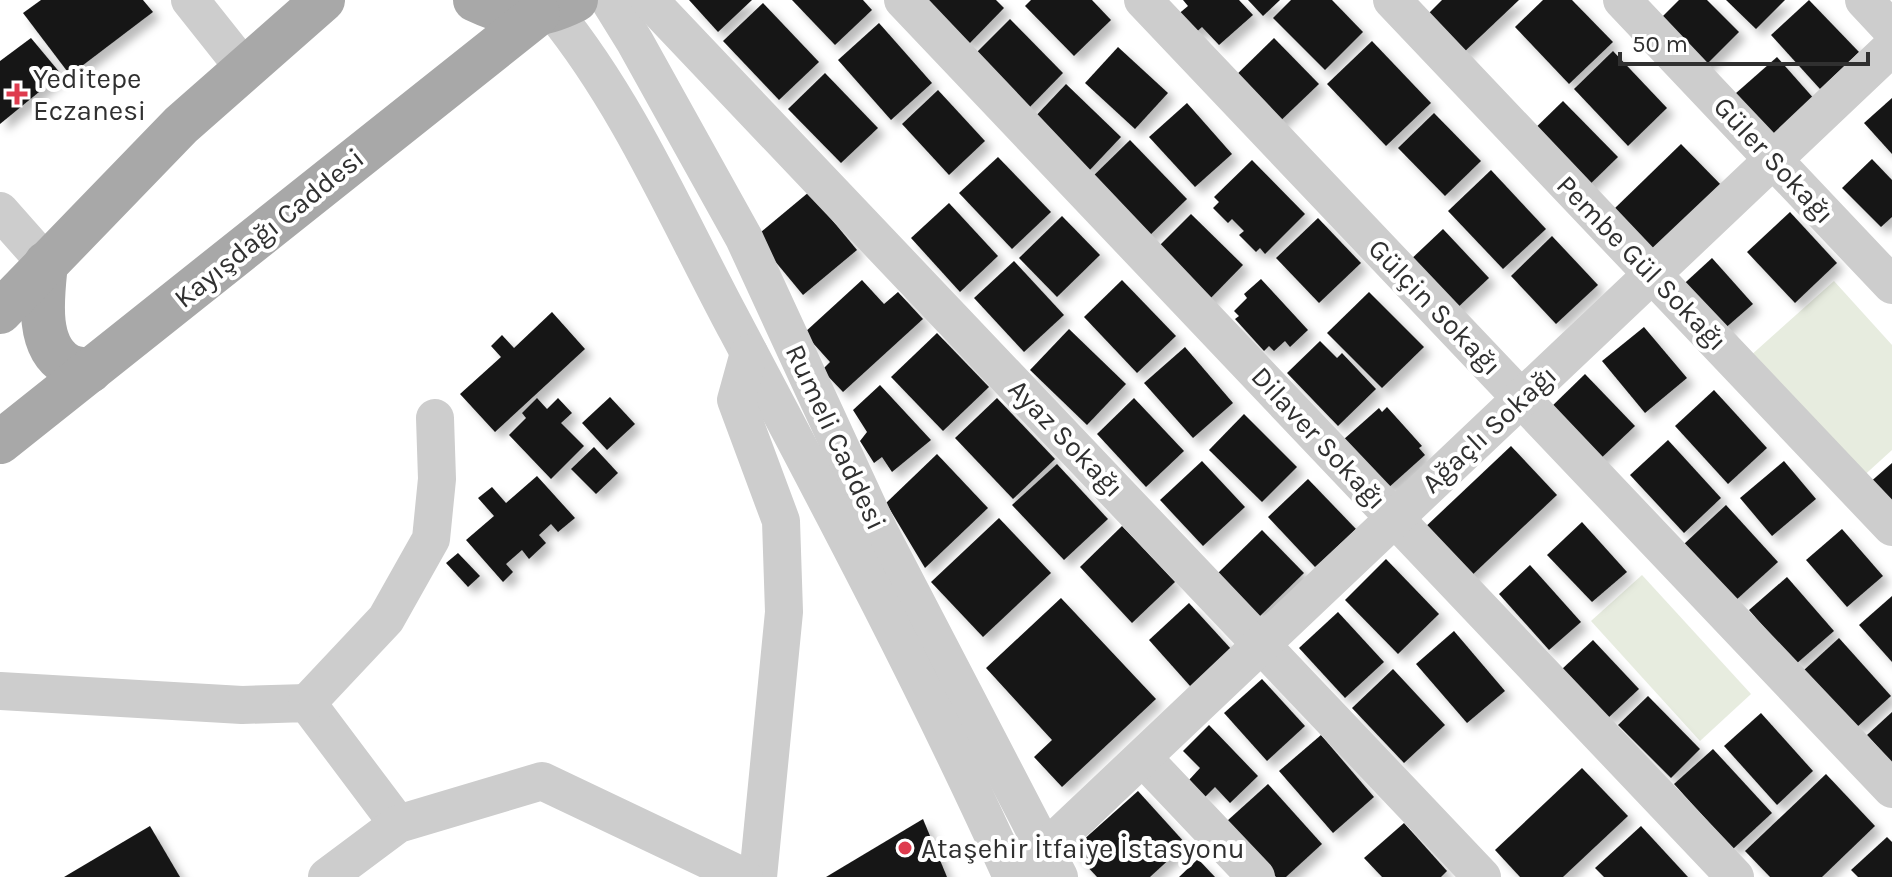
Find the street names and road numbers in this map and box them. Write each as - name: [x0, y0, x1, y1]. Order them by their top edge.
- street label: Güler Sokağı: [1707, 90, 1841, 230]
- street label: Kayışdağı Caddesi: [167, 141, 371, 315]
- street label: Pembe Gül Sokağı: [1550, 169, 1734, 357]
- street label: Gülçin Sokağı: [1362, 232, 1508, 382]
- street label: Rumeli Caddesi: [779, 339, 893, 535]
- street label: Ağaçlı Sokağı: [1415, 358, 1563, 500]
- street label: Dilaver Sokağı: [1245, 360, 1393, 516]
- street label: Ayaz Sokağı: [1002, 372, 1130, 504]

